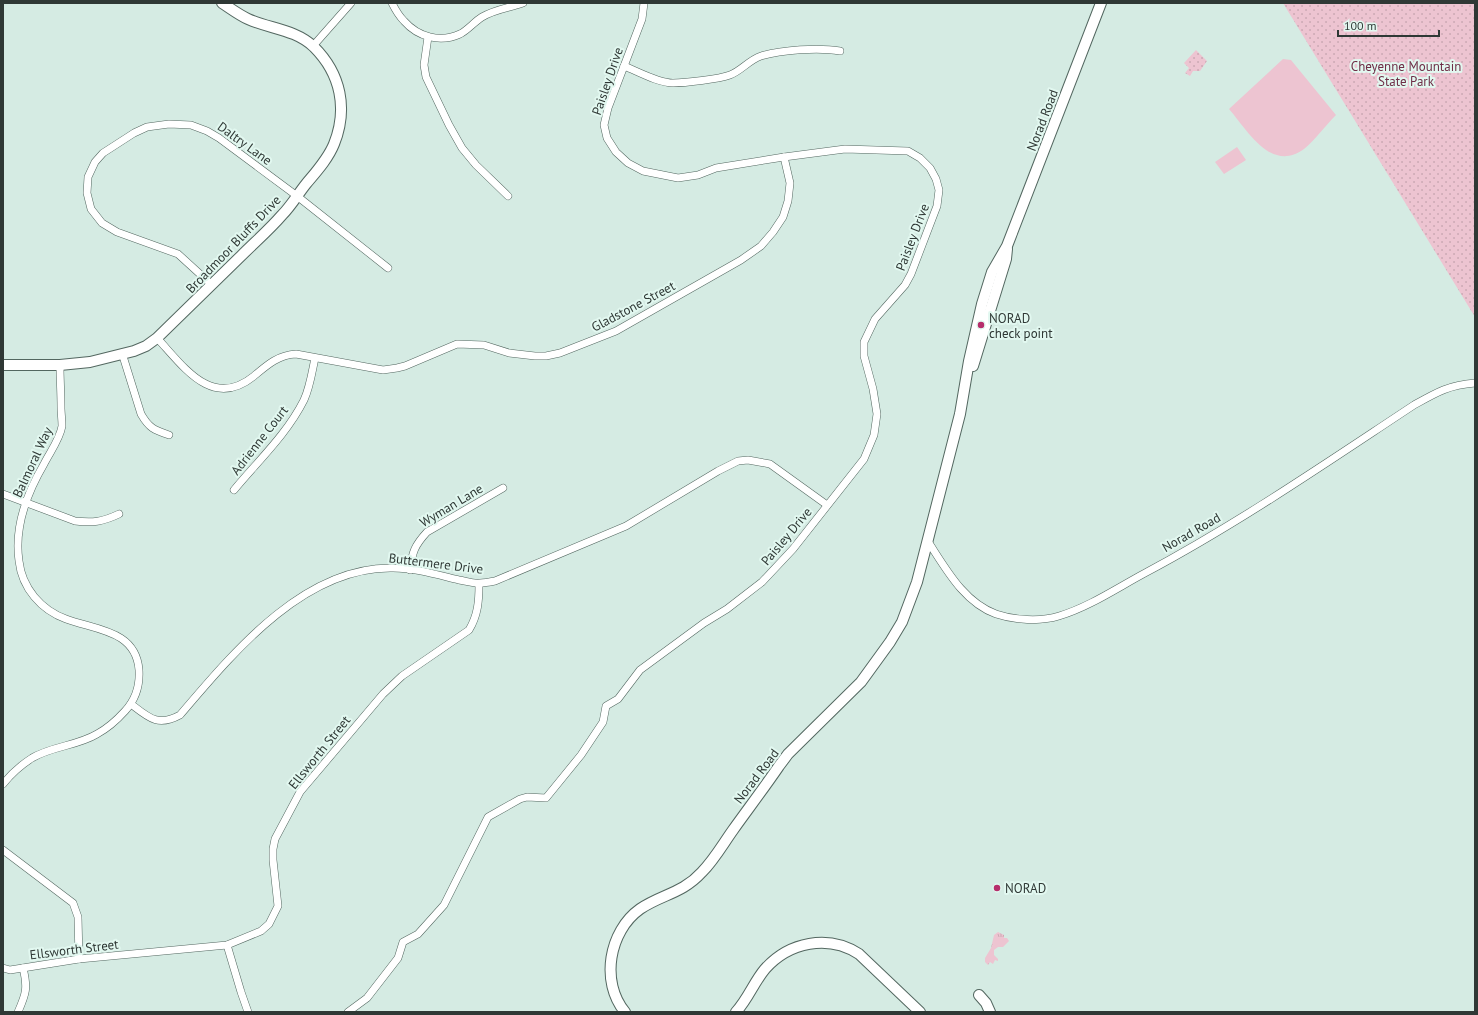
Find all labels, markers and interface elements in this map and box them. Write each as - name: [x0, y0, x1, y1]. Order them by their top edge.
- scale bar: [1338, 12, 1439, 38]
- text: 100 m: [1344, 18, 1377, 33]
- street label: Paisley Drive: [588, 45, 627, 117]
- park label: Cheyenne Mountain State Park: [1351, 58, 1461, 90]
- street label: Norad Road: [1023, 87, 1062, 153]
- street label: Daltry Lane: [214, 118, 275, 169]
- street label: Broadmoor Bluffs Drive: [182, 192, 284, 297]
- street label: Paisley Drive: [892, 201, 933, 273]
- street label: Gladstone Street: [588, 277, 678, 336]
- place label: NORAD check point: [989, 310, 1053, 342]
- marker: NORAD check point: [976, 320, 986, 330]
- street label: Adrienne Court: [227, 402, 292, 478]
- street label: Balmoral Way: [9, 424, 56, 500]
- street label: Wyman Lane: [417, 480, 486, 531]
- street label: Paisley Drive: [757, 504, 816, 569]
- street label: Norad Road: [1159, 509, 1223, 556]
- street label: Buttermere Drive: [388, 549, 484, 578]
- street label: Ellsworth Street: [285, 712, 355, 792]
- street label: Norad Road: [730, 745, 783, 807]
- place label: NORAD: [1005, 880, 1046, 897]
- marker: NORAD: [992, 883, 1002, 893]
- street label: Ellsworth Street: [29, 936, 120, 963]

